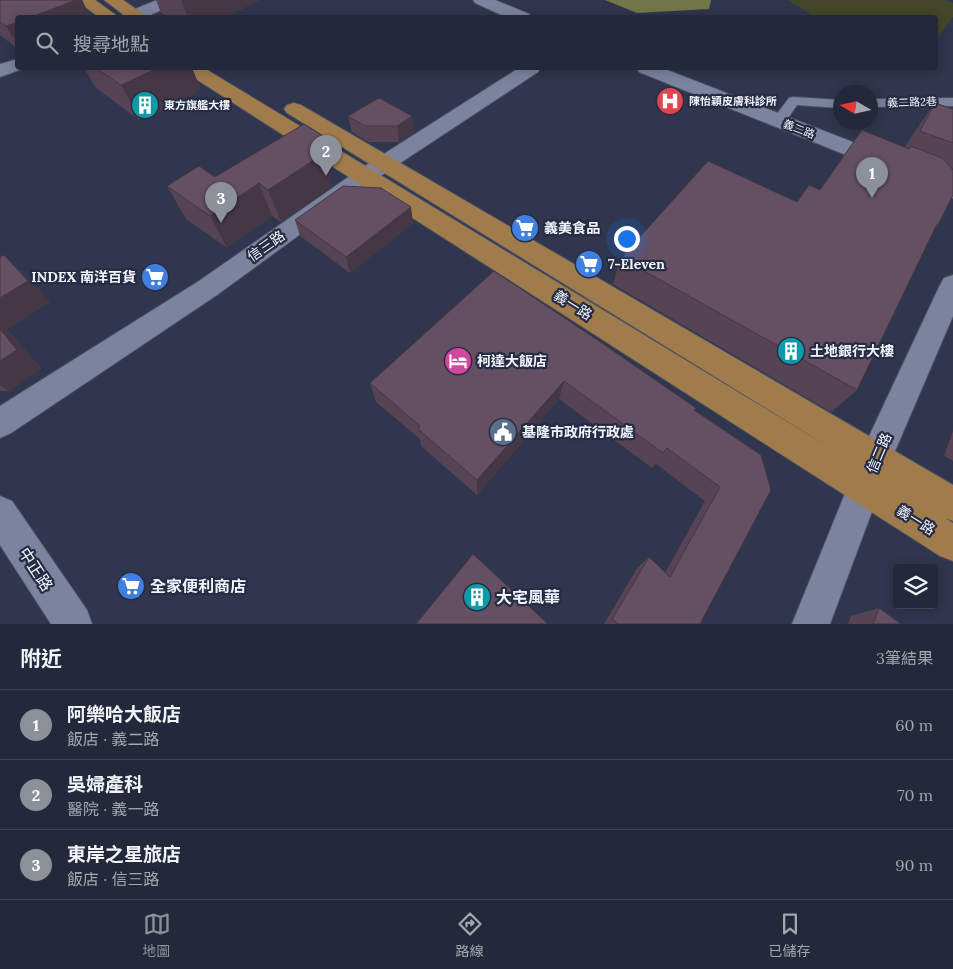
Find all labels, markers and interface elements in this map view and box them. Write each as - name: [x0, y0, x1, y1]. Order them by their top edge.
- search box: [15, 15, 938, 70]
- icon: search: [33, 29, 61, 57]
- text: 搜尋地點: [73, 32, 149, 56]
- north arrow: [833, 85, 878, 130]
- hospital icon: 陳怡穎皮膚科診所: [655, 86, 685, 116]
- building icon: 東方旗艦大樓: [130, 90, 160, 120]
- place label: 陳怡穎皮膚科診所: [689, 94, 777, 108]
- street label: 義二路2巷: [887, 94, 937, 110]
- place label: 東方旗艦大樓: [164, 98, 230, 112]
- street label: 義二路: [781, 117, 817, 141]
- pin: 2: [310, 135, 342, 176]
- pin: 1: [856, 157, 888, 198]
- pin: 3: [205, 182, 237, 223]
- supermarket icon: 義美食品: [510, 213, 540, 243]
- place label: 義美食品: [544, 219, 600, 237]
- your location: [614, 226, 640, 252]
- street label: 信三路: [244, 227, 288, 265]
- supermarket icon: 7-Eleven: [574, 249, 604, 279]
- place label: 7-Eleven: [608, 255, 665, 273]
- supermarket icon: INDEX 南洋百貨: [140, 262, 170, 292]
- place label: INDEX 南洋百貨: [31, 268, 136, 286]
- street label: 義一路: [550, 286, 596, 324]
- building icon: 土地銀行大樓: [776, 336, 806, 366]
- place label: 土地銀行大樓: [810, 342, 894, 360]
- hotel icon: 柯達大飯店: [443, 346, 473, 376]
- place label: 柯達大飯店: [477, 352, 547, 370]
- public building icon: 基隆市政府行政處: [488, 417, 518, 447]
- place label: 基隆市政府行政處: [522, 423, 634, 441]
- street label: 信二路: [863, 430, 895, 476]
- street label: 義一路: [893, 501, 939, 539]
- street label: 中正路: [15, 543, 57, 595]
- map controls: [893, 564, 938, 609]
- button: layers: [893, 564, 938, 609]
- supermarket icon: 全家便利商店: [116, 571, 146, 601]
- place label: 全家便利商店: [150, 576, 246, 596]
- building icon: 大宅風華: [462, 582, 492, 612]
- place label: 大宅風華: [496, 587, 560, 607]
- text: 附近: [20, 645, 62, 672]
- text: 3筆結果: [876, 648, 933, 668]
- text: 阿樂哈大飯店: [67, 702, 181, 726]
- text: 1: [33, 715, 39, 735]
- text: 60 m: [895, 715, 933, 735]
- text: 飯店 · 義二路: [67, 729, 159, 749]
- text: 吳婦產科: [67, 772, 143, 796]
- text: 2: [32, 785, 40, 805]
- text: 70 m: [897, 785, 933, 805]
- text: 醫院 · 義一路: [67, 799, 159, 819]
- text: 東岸之星旅店: [67, 842, 181, 866]
- text: 3: [32, 855, 40, 875]
- text: 90 m: [895, 855, 933, 875]
- text: 飯店 · 信三路: [67, 869, 159, 889]
- tab: 地圖: [143, 910, 171, 960]
- tab: 路線: [456, 910, 484, 960]
- tab: 已儲存: [769, 910, 811, 960]

